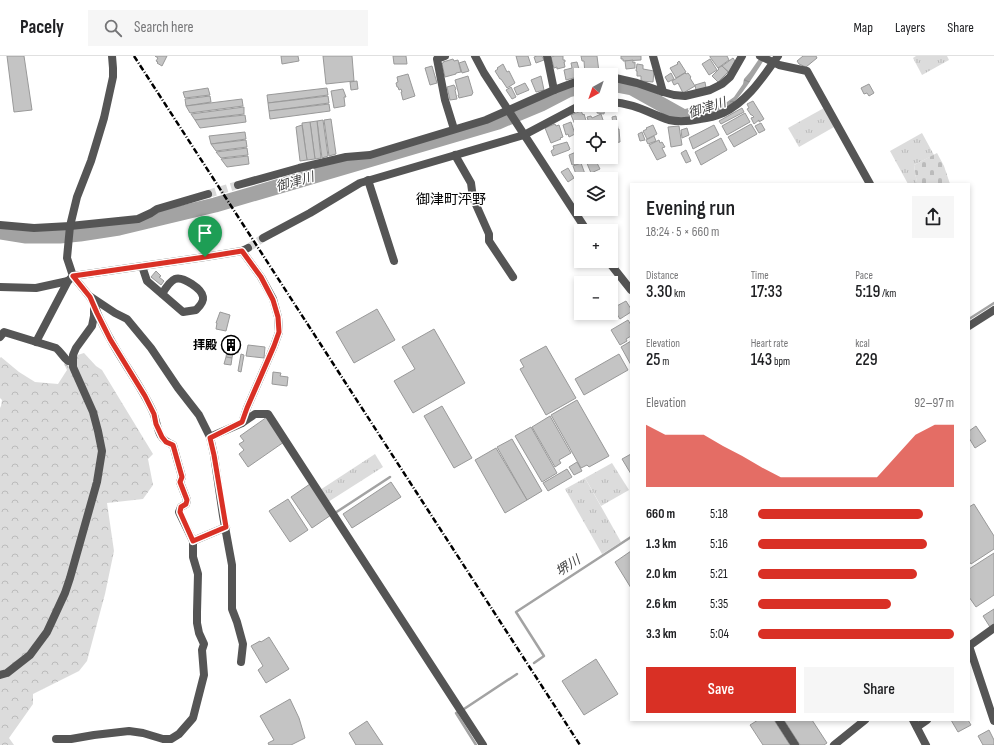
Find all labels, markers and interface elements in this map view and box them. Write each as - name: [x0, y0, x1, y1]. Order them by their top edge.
- search box: [88, 10, 368, 46]
- text: Pacely: [20, 16, 64, 39]
- icon: search: [102, 17, 124, 39]
- text: Search here: [134, 18, 194, 37]
- text: Map: [853, 19, 873, 36]
- text: Layers: [895, 19, 925, 36]
- text: Share: [947, 19, 974, 36]
- north arrow: [574, 68, 618, 112]
- map controls: [574, 68, 618, 320]
- water label: 御津川: [686, 94, 730, 122]
- button: locate: [574, 120, 618, 164]
- water label: 御津川: [274, 168, 318, 195]
- button: layers: [574, 172, 618, 216]
- district label: 御津町泙野: [416, 191, 486, 208]
- text: Evening run: [646, 195, 735, 222]
- button: share: [912, 196, 954, 238]
- pin: [188, 216, 222, 257]
- icon: arrive: [194, 222, 216, 244]
- button: +: [574, 224, 618, 268]
- text: 18:24 · 5 × 660 m: [646, 224, 719, 240]
- text: Distance: [646, 269, 678, 282]
- text: Time: [751, 269, 769, 282]
- text: Pace: [855, 269, 873, 282]
- button: −: [574, 276, 618, 320]
- text: 3.30: [646, 282, 672, 302]
- text: 17:33: [751, 282, 782, 302]
- text: 5:19: [855, 282, 880, 302]
- text: km: [672, 287, 685, 300]
- text: /km: [880, 287, 896, 300]
- building icon: 拝殿: [220, 334, 242, 356]
- text: Elevation: [646, 337, 680, 350]
- text: Heart rate: [751, 337, 788, 350]
- text: kcal: [855, 337, 870, 350]
- place label: 拝殿: [193, 338, 217, 353]
- text: 25: [646, 350, 660, 370]
- text: 143: [751, 350, 772, 370]
- text: 229: [855, 350, 878, 370]
- text: m: [660, 355, 669, 368]
- text: bpm: [772, 355, 790, 368]
- text: Elevation: [646, 395, 686, 411]
- text: 92–97 m: [914, 395, 954, 411]
- text: 660 m: [646, 506, 675, 522]
- text: 5:18: [710, 506, 728, 522]
- text: 1.3 km: [646, 536, 676, 552]
- text: 5:16: [710, 536, 728, 552]
- water label: 堺川: [553, 551, 585, 580]
- text: 2.0 km: [646, 566, 677, 582]
- text: 5:21: [710, 566, 728, 582]
- text: 2.6 km: [646, 596, 677, 612]
- text: 5:35: [710, 596, 728, 612]
- text: 3.3 km: [646, 626, 677, 642]
- text: 5:04: [710, 626, 729, 642]
- button: Save: [646, 667, 796, 713]
- button: Share: [804, 667, 954, 713]

